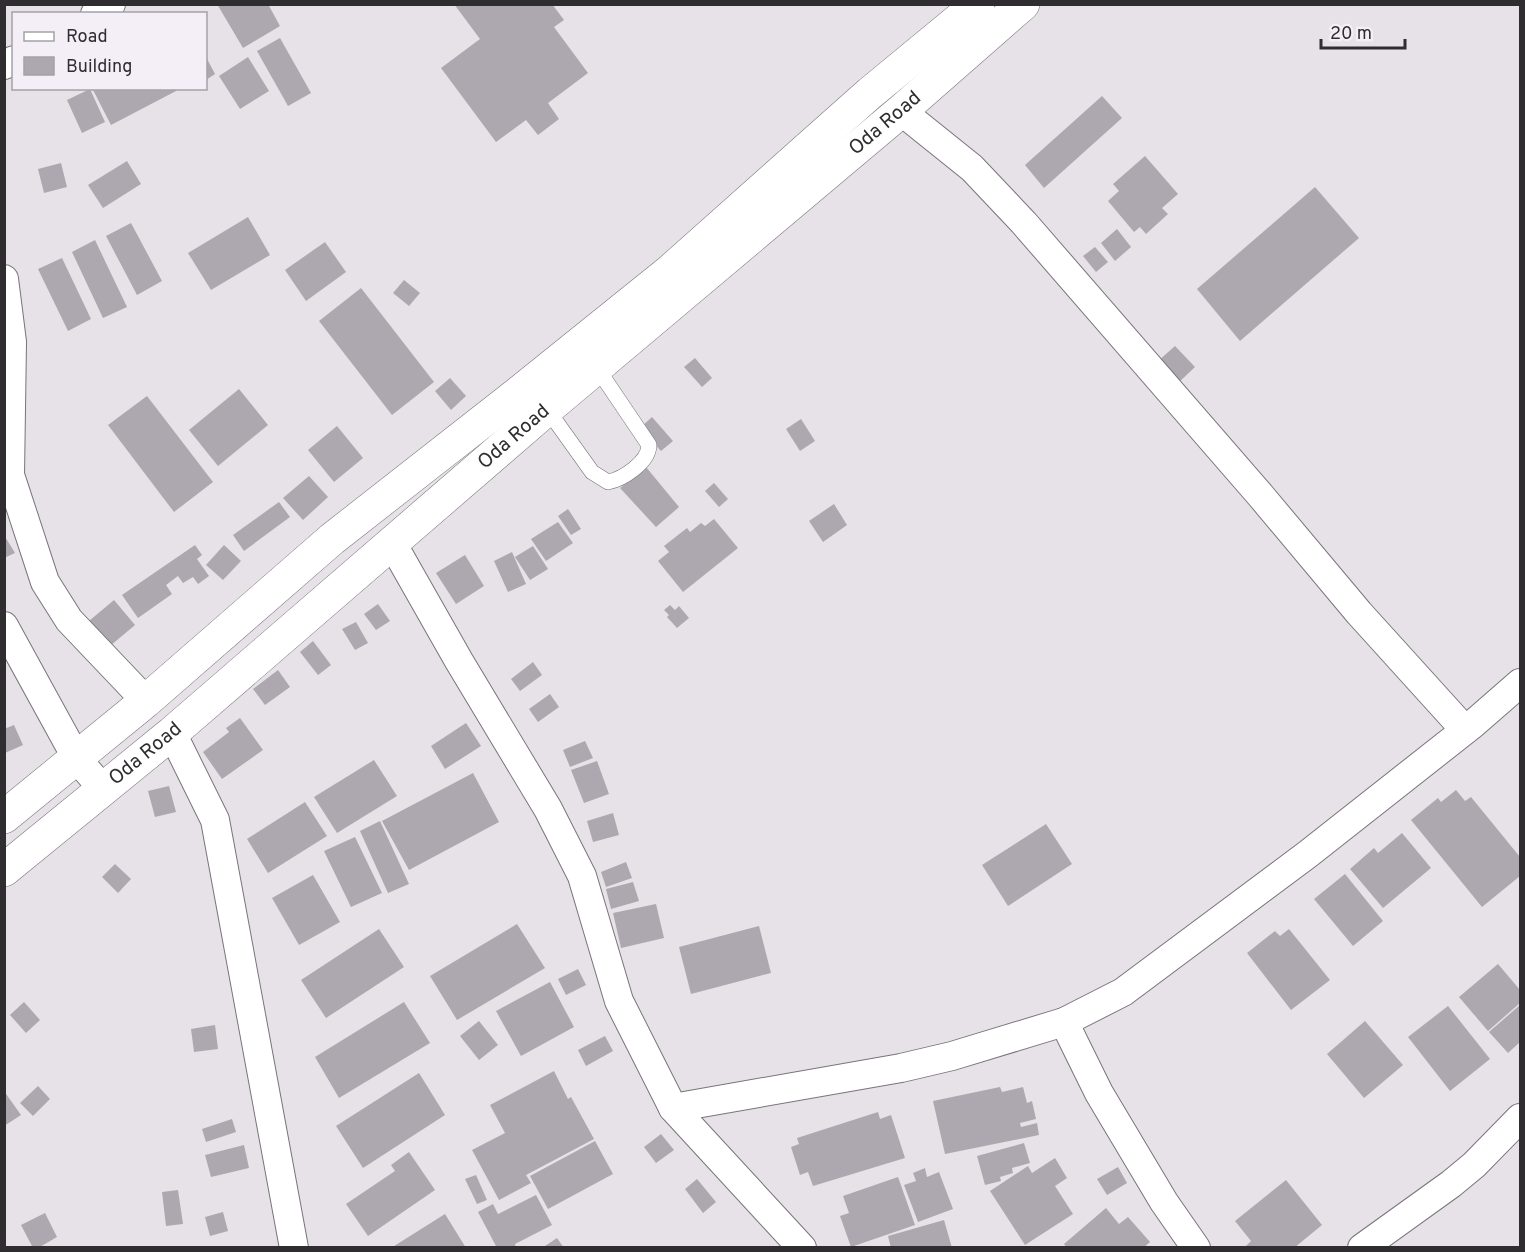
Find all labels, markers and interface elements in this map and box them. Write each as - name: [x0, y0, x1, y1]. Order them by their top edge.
- legend: [12, 12, 207, 90]
- scale bar: [1321, 12, 1405, 50]
- text: 20 m: [1330, 23, 1372, 46]
- text: Road: [66, 26, 108, 49]
- text: Building: [66, 56, 132, 79]
- street label: Oda Road: [844, 86, 927, 162]
- street label: Oda Road: [473, 399, 556, 476]
- street label: Oda Road: [104, 717, 188, 792]

